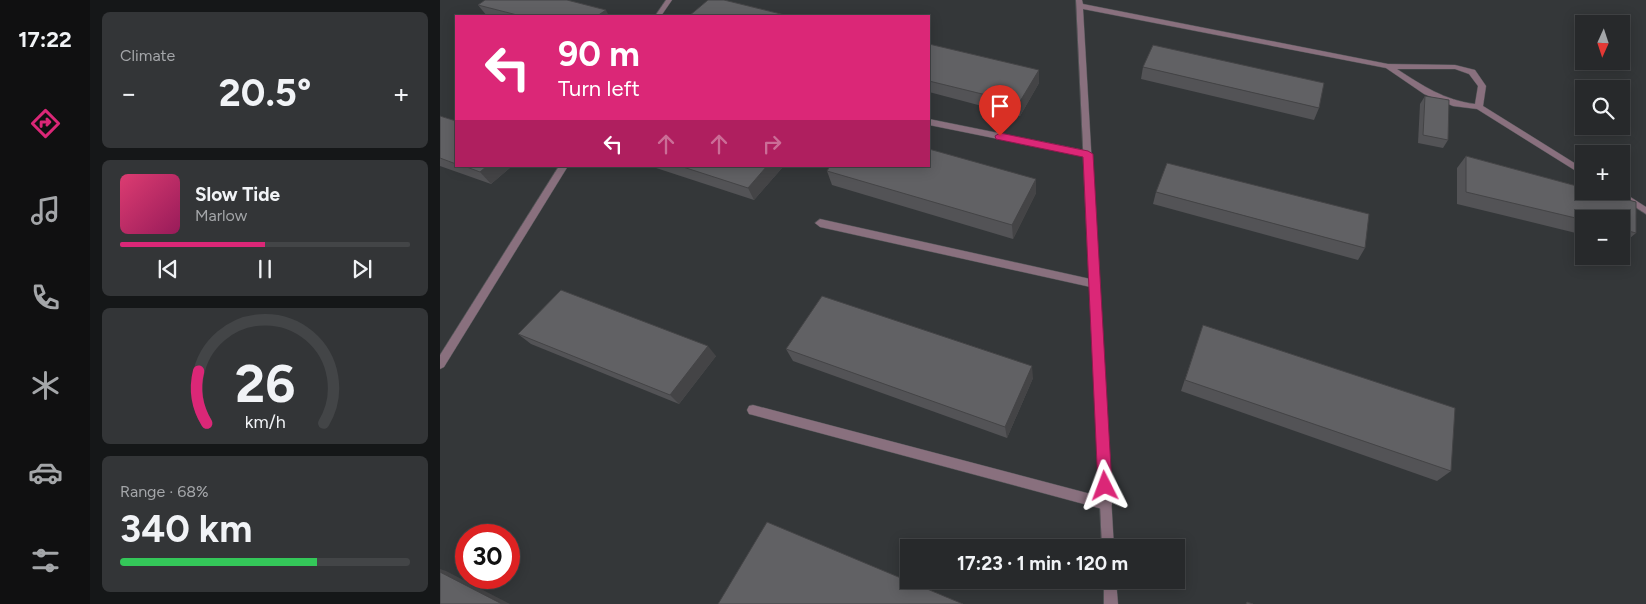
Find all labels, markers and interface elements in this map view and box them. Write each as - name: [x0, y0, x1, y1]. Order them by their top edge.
- north arrow: [1575, 15, 1630, 70]
- map controls: [1575, 15, 1630, 265]
- text: 17:22: [18, 26, 72, 53]
- text: 90 m: [558, 33, 640, 75]
- icon: left: [475, 35, 540, 100]
- text: Climate: [120, 46, 175, 65]
- text: 20.5°: [219, 70, 311, 116]
- text: Turn left: [558, 75, 640, 102]
- text: −: [120, 76, 137, 110]
- text: +: [393, 76, 410, 110]
- button: search: [1575, 80, 1630, 135]
- pin: [979, 85, 1021, 136]
- icon: arrive: [986, 92, 1014, 120]
- icon: directions: [28, 106, 63, 141]
- icon: left: [599, 130, 627, 158]
- icon: ahead: [652, 130, 680, 158]
- icon: ahead: [705, 130, 733, 158]
- icon: right: [758, 130, 786, 158]
- button: +: [1575, 145, 1630, 200]
- text: Slow Tide: [195, 183, 280, 206]
- icon: music: [28, 193, 63, 228]
- text: Marlow: [195, 206, 247, 225]
- button: −: [1575, 210, 1630, 265]
- icon: previous: [154, 255, 182, 283]
- icon: pause: [251, 255, 279, 283]
- icon: next: [348, 255, 376, 283]
- icon: phone: [28, 280, 63, 315]
- text: 26: [235, 353, 295, 415]
- icon: climate: [28, 368, 63, 403]
- text: km/h: [245, 411, 285, 432]
- icon: car: [28, 455, 63, 490]
- position arrow: [1078, 459, 1130, 511]
- text: Range · 68%: [120, 482, 209, 501]
- text: 340 km: [120, 506, 252, 552]
- speed limit sign: 30: [455, 524, 520, 589]
- icon: filters: [28, 543, 63, 578]
- text: 17:23 · 1 min · 120 m: [957, 552, 1128, 575]

